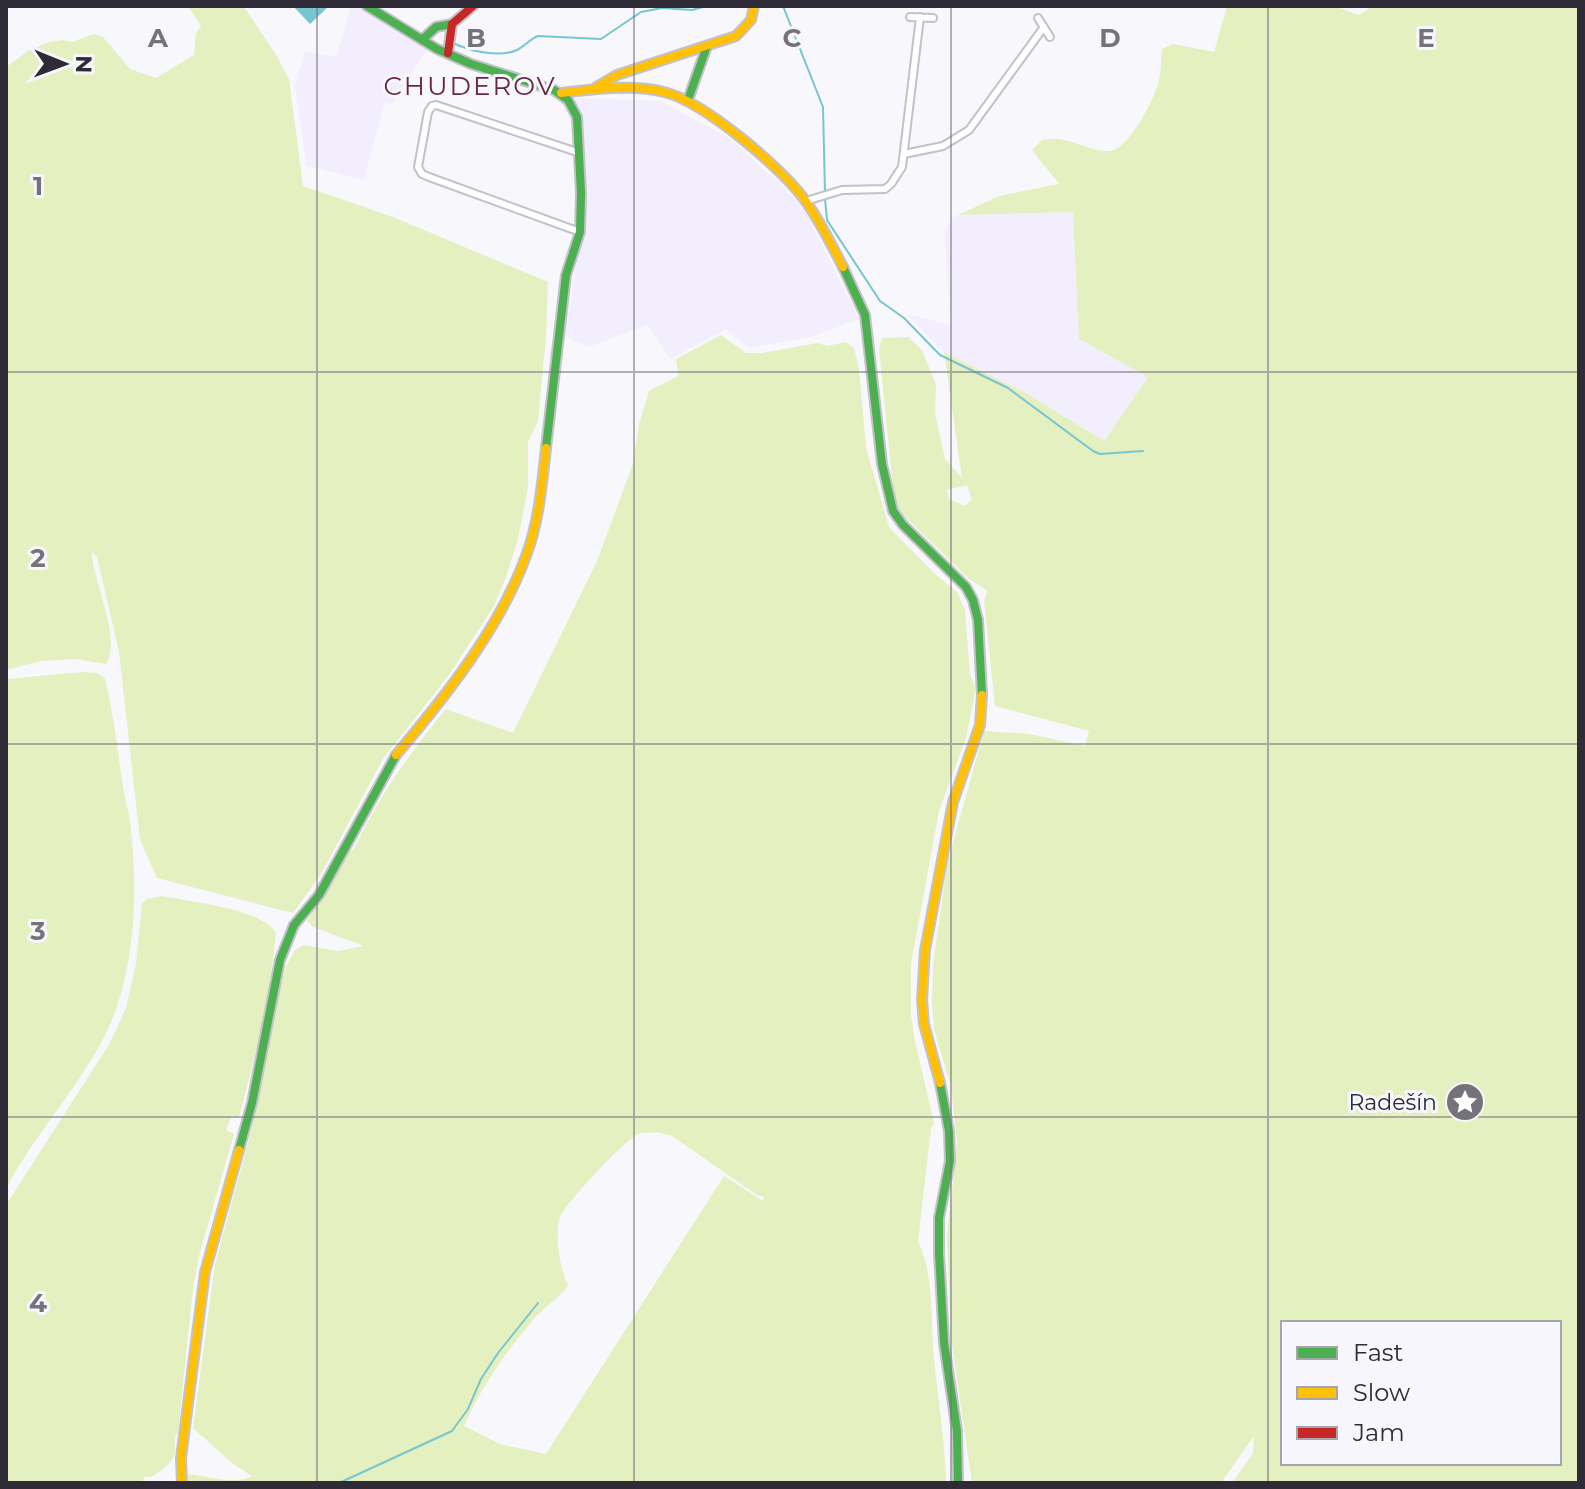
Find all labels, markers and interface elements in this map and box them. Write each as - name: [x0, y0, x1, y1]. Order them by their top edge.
- text: A: [147, 22, 169, 54]
- text: B: [466, 22, 486, 54]
- text: C: [783, 22, 802, 54]
- text: D: [1099, 22, 1121, 54]
- text: E: [1417, 22, 1435, 54]
- north arrow: [24, 24, 104, 104]
- text: N: [70, 55, 97, 73]
- district label: CHUDEROV: [383, 70, 557, 102]
- text: 1: [33, 170, 43, 202]
- text: 2: [30, 542, 46, 574]
- text: 3: [29, 915, 46, 947]
- place icon: Radešín: [1444, 1081, 1486, 1123]
- place label: Radešín: [1348, 1089, 1437, 1116]
- text: 4: [29, 1287, 47, 1319]
- legend: [1281, 1321, 1561, 1465]
- text: Fast: [1353, 1338, 1404, 1367]
- text: Slow: [1353, 1378, 1410, 1407]
- text: Jam: [1352, 1418, 1405, 1447]

